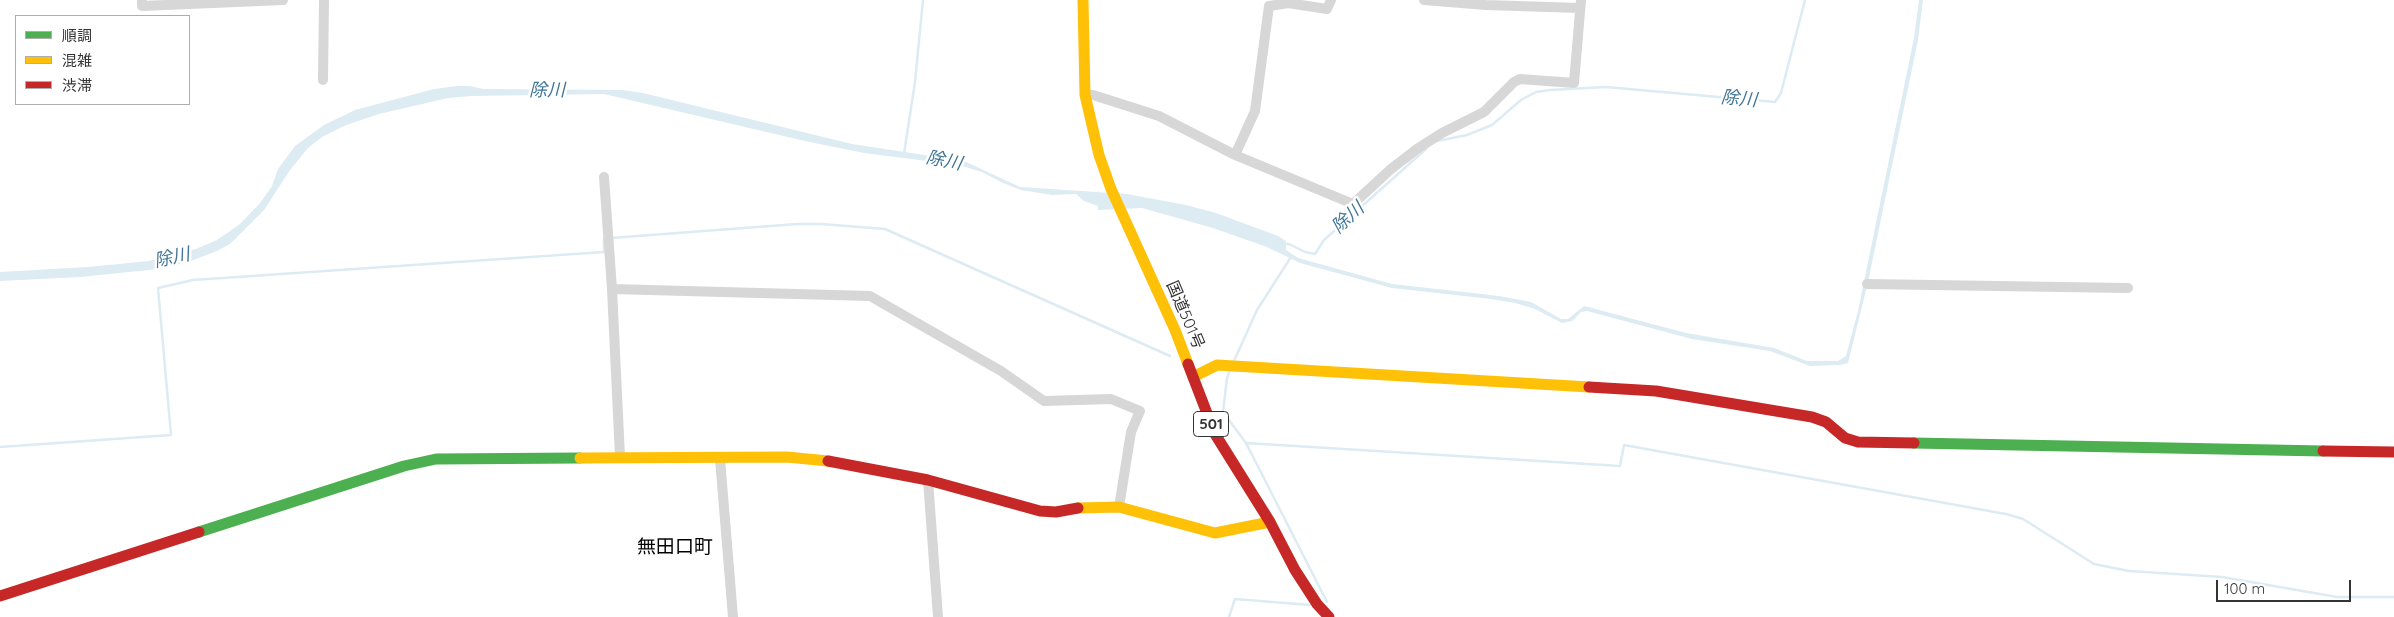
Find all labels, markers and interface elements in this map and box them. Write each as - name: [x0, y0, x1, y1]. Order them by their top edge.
- legend: [15, 15, 190, 105]
- text: 順調: [62, 26, 92, 45]
- text: 混雑: [62, 51, 92, 70]
- text: 渋滞: [62, 76, 92, 95]
- water label: 除川: [529, 80, 565, 102]
- water label: 除川: [1720, 87, 1758, 111]
- water label: 除川: [924, 147, 964, 175]
- water label: 除川: [1327, 198, 1369, 238]
- water label: 除川: [152, 244, 192, 272]
- street label: 国道501号: [1162, 278, 1208, 352]
- road number: 501: [1194, 412, 1228, 436]
- district label: 無田口町: [637, 536, 713, 558]
- scale bar: [2219, 570, 2354, 602]
- text: 100 m: [2224, 579, 2265, 598]

